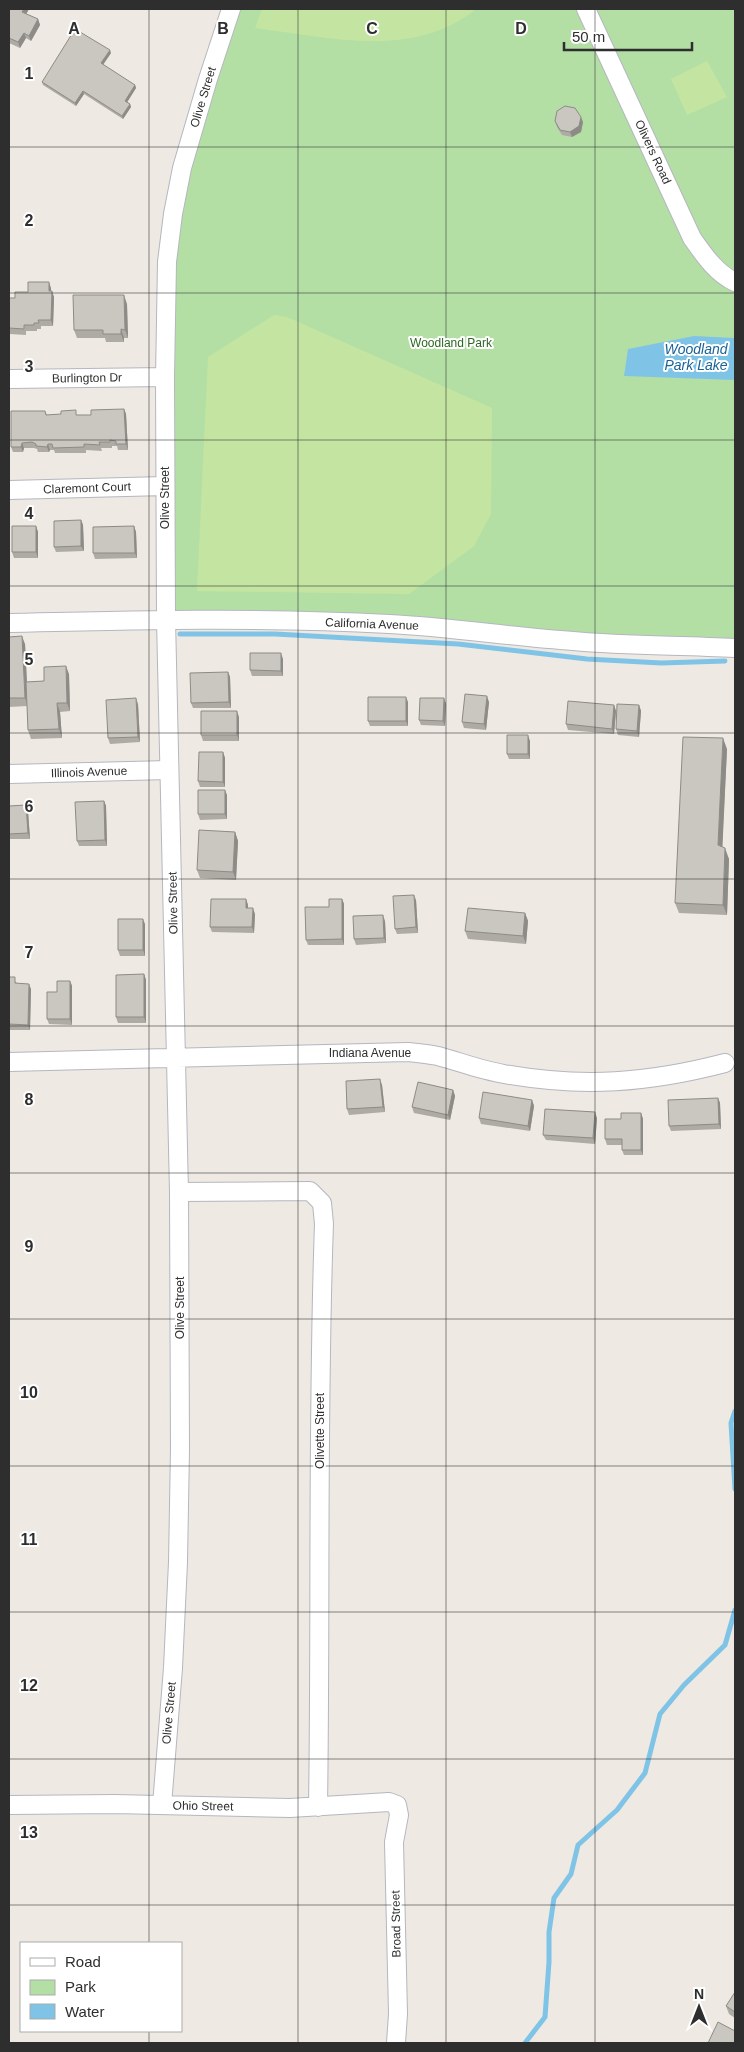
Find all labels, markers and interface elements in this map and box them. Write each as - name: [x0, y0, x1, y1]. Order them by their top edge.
- text: A: [68, 20, 80, 37]
- text: B: [217, 20, 229, 37]
- text: C: [366, 20, 378, 37]
- text: D: [515, 20, 527, 37]
- scale bar: [564, 20, 692, 52]
- text: 50 m: [572, 28, 605, 45]
- street label: Olive Street: [187, 64, 219, 129]
- text: 1: [25, 65, 34, 82]
- street label: Olivers Road: [632, 118, 674, 186]
- text: 2: [25, 212, 34, 229]
- park label: Woodland Park: [410, 336, 493, 350]
- water label: Woodland Park Lake: [664, 341, 729, 373]
- text: 3: [25, 358, 34, 375]
- street label: Burlington Dr: [52, 370, 122, 386]
- street label: Olive Street: [158, 466, 172, 529]
- street label: Claremont Court: [43, 479, 132, 497]
- text: 4: [25, 505, 34, 522]
- street label: California Avenue: [325, 615, 419, 633]
- text: 5: [25, 651, 34, 668]
- street label: Illinois Avenue: [51, 764, 128, 780]
- text: 6: [25, 798, 34, 815]
- street label: Olive Street: [165, 871, 181, 934]
- text: 7: [25, 944, 34, 961]
- street label: Indiana Avenue: [329, 1046, 412, 1060]
- text: 8: [25, 1091, 34, 1108]
- text: 9: [25, 1238, 34, 1255]
- street label: Olive Street: [173, 1276, 187, 1339]
- text: 10: [20, 1384, 38, 1401]
- street label: Olivette Street: [313, 1392, 327, 1469]
- text: 11: [21, 1531, 38, 1548]
- text: 12: [20, 1677, 38, 1694]
- street label: Olive Street: [159, 1681, 179, 1745]
- street label: Ohio Street: [173, 1798, 234, 1814]
- text: 13: [20, 1824, 38, 1841]
- street label: Broad Street: [388, 1890, 404, 1958]
- legend: [20, 1942, 182, 2032]
- text: Road: [65, 1953, 101, 1970]
- text: Park: [65, 1978, 96, 1995]
- north arrow: [674, 1982, 724, 2032]
- text: N: [694, 1986, 704, 2002]
- text: Water: [65, 2003, 104, 2020]

